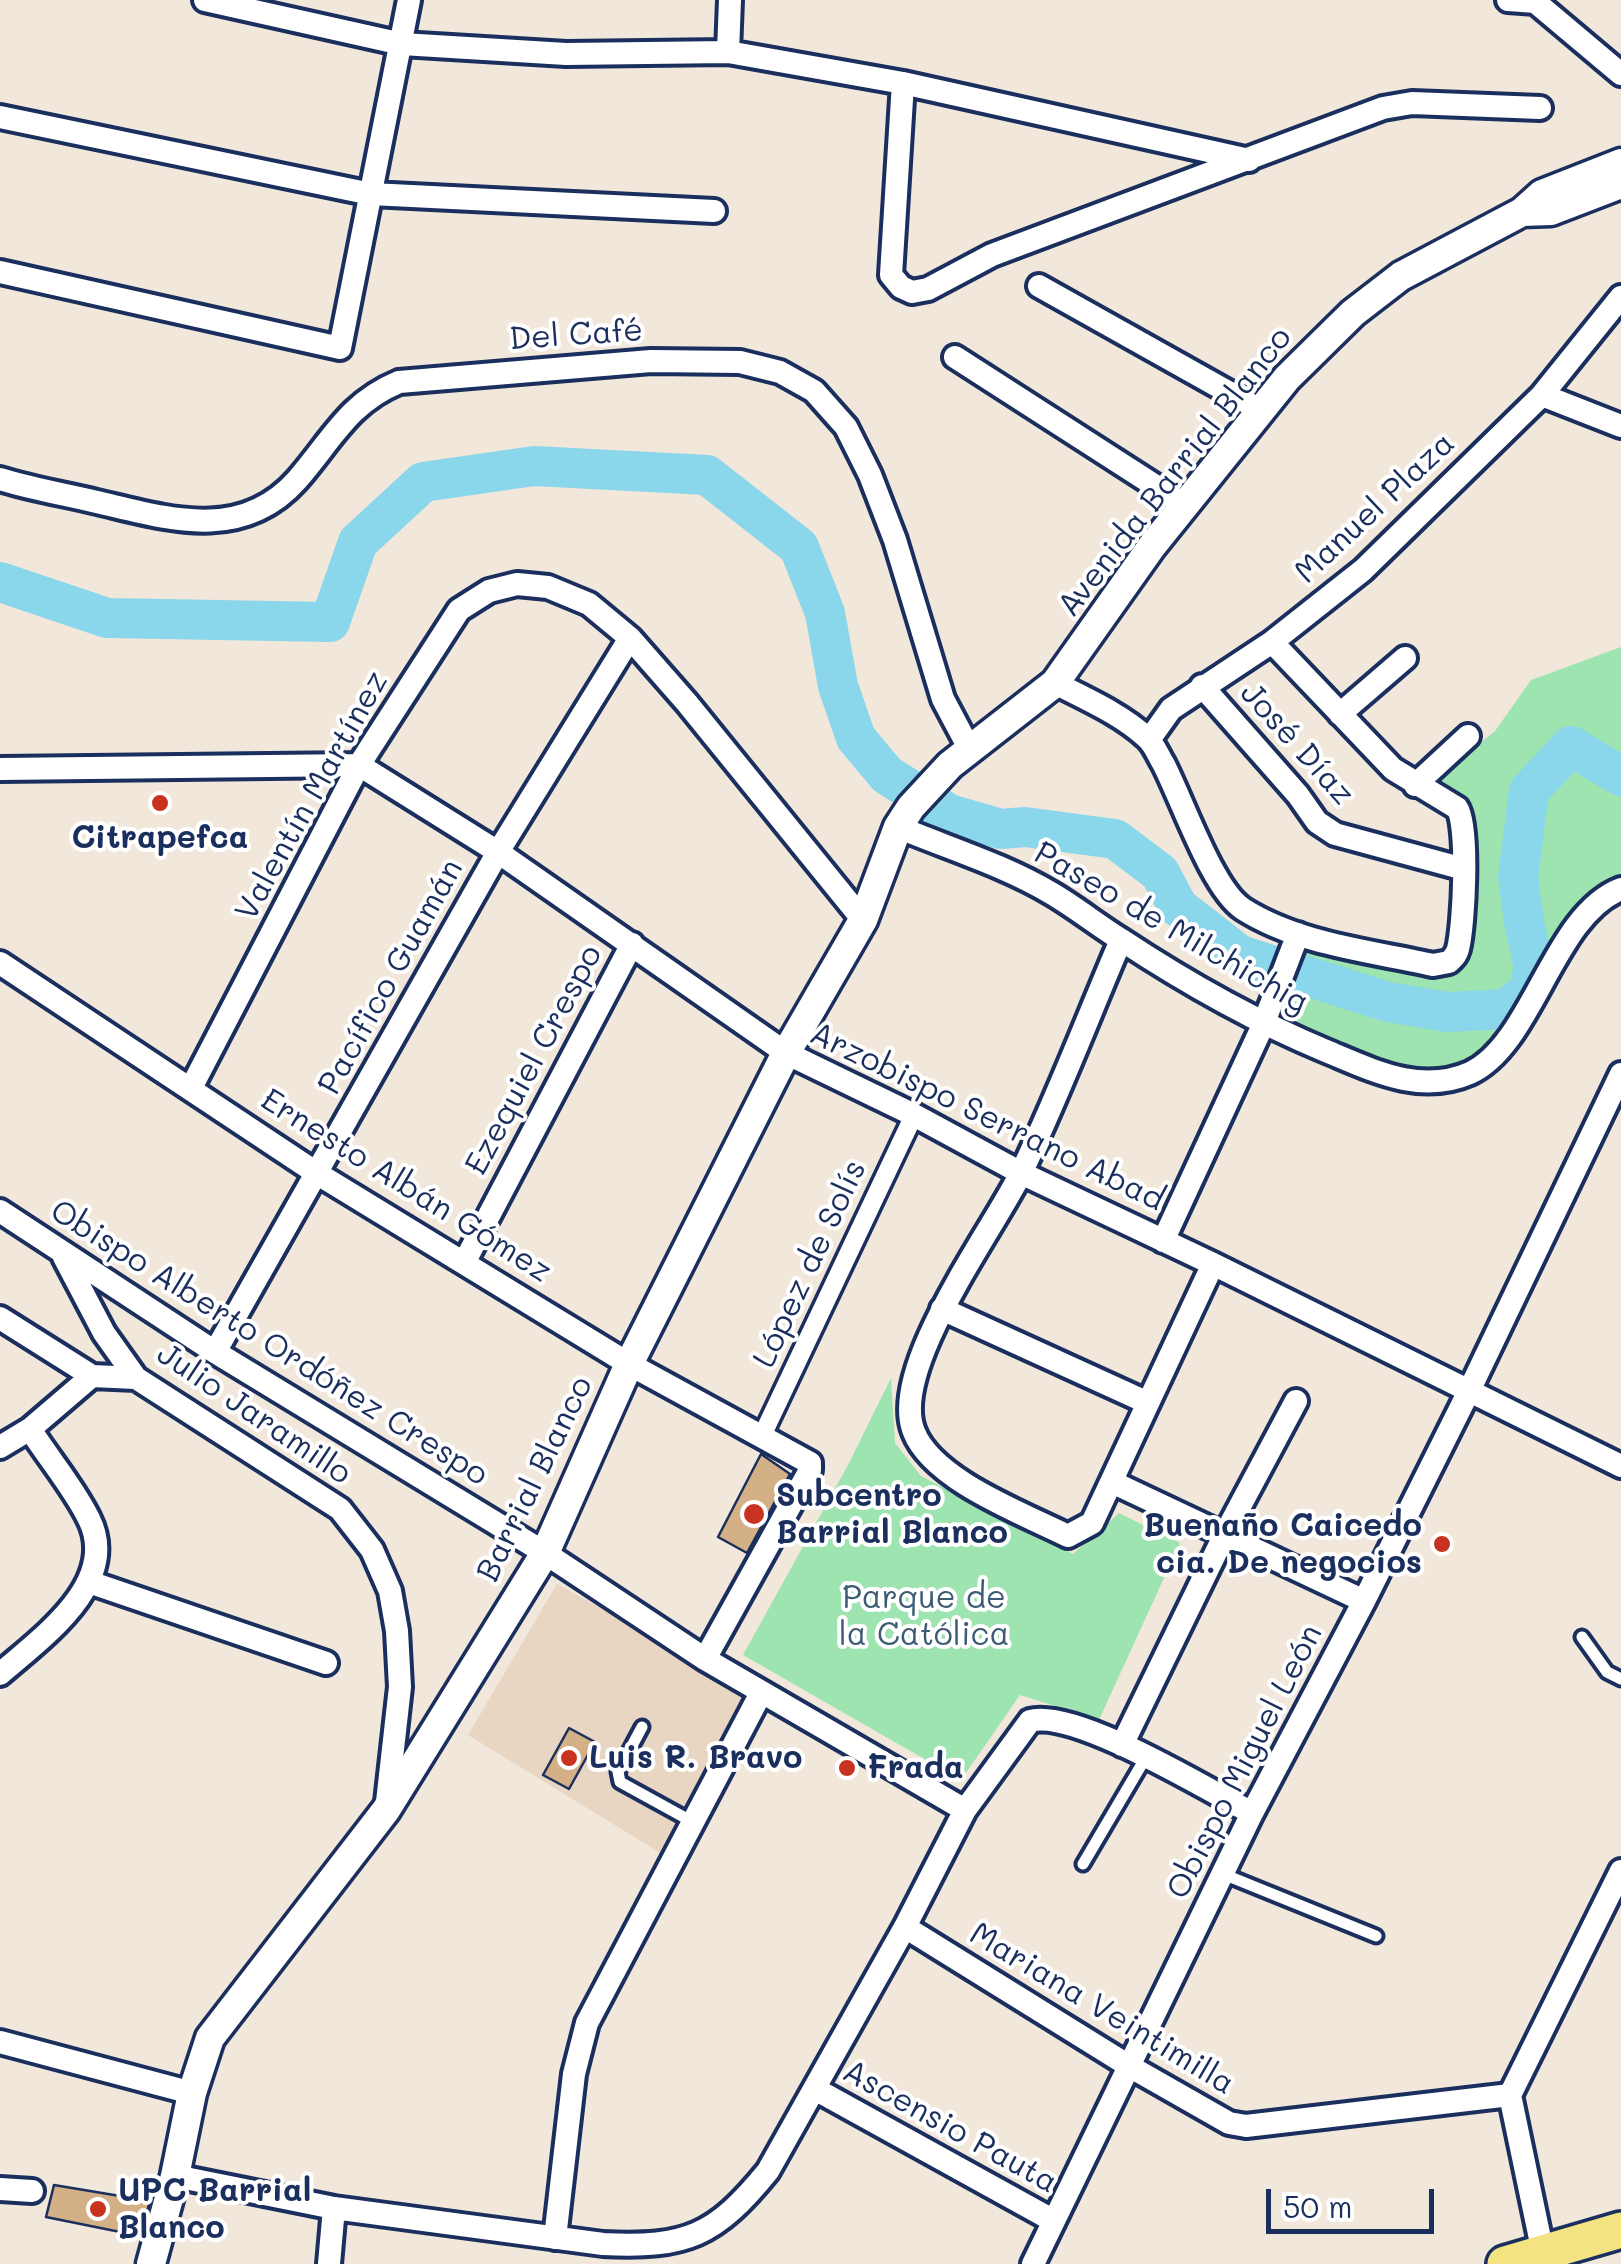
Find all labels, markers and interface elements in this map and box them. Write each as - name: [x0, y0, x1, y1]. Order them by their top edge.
- street label: Del Café: [508, 311, 644, 359]
- street label: Avenida Barrial Blanco: [1050, 320, 1300, 624]
- street label: Manuel Plaza: [1287, 424, 1463, 592]
- street label: Valentín Martínez: [228, 665, 396, 927]
- street label: José Díaz: [1232, 675, 1362, 813]
- marker: Citrapefca: [149, 792, 171, 814]
- place label: Citrapefca: [72, 819, 248, 857]
- street label: Paseo de Milchichig: [1027, 834, 1315, 1022]
- street label: Pacífico Guamán: [310, 853, 472, 1101]
- street label: Ezequiel Crespo: [457, 938, 611, 1182]
- street label: Arzobispo Serrano Abad: [804, 1014, 1170, 1220]
- street label: Ernesto Albán Gómez: [254, 1081, 558, 1291]
- street label: López de Solís: [745, 1154, 875, 1374]
- street label: Obispo Alberto Ordóñez Crespo: [43, 1192, 495, 1494]
- street label: Julio Jaramillo: [150, 1335, 358, 1493]
- street label: Barrial Blanco: [469, 1370, 601, 1588]
- place label: Subcentro Barrial Blanco: [776, 1477, 1008, 1552]
- marker: Subcentro Barrial Blanco: [741, 1501, 767, 1527]
- place label: Buenaño Caicedo cia. De negocios: [1144, 1507, 1422, 1582]
- marker: Buenaño Caicedo cia. De negocios: [1431, 1533, 1453, 1555]
- park label: Parque de la Católica: [839, 1579, 1009, 1654]
- street label: Obispo Miguel León: [1159, 1618, 1331, 1906]
- place label: Luis R. Bravo: [589, 1739, 803, 1777]
- marker: Luis R. Bravo: [558, 1747, 580, 1769]
- place label: Frada: [867, 1749, 964, 1787]
- marker: Frada: [836, 1757, 858, 1779]
- street label: Mariana Veintimilla: [963, 1915, 1241, 2103]
- street label: Ascensio Pauta: [836, 2052, 1064, 2202]
- scale bar: [1271, 2169, 1438, 2231]
- place label: UPC Barrial Blanco: [118, 2172, 311, 2247]
- text: 50 m: [1283, 2186, 1353, 2226]
- marker: UPC Barrial Blanco: [87, 2198, 109, 2220]

